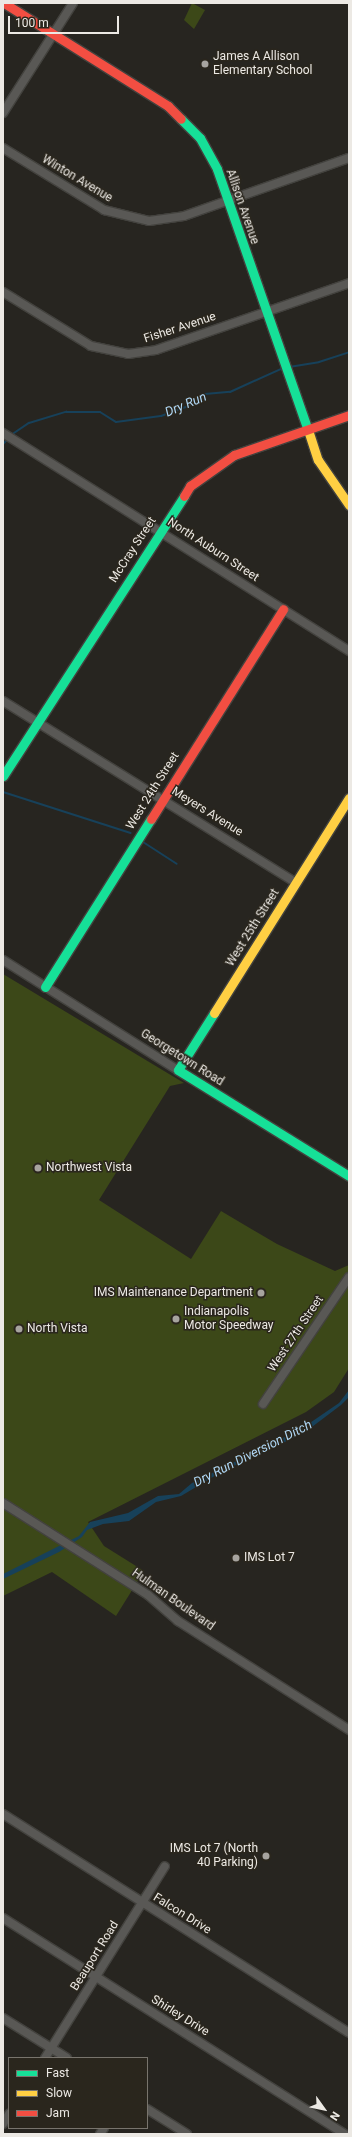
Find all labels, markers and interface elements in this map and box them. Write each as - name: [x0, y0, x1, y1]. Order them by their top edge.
- scale bar: [10, 8, 121, 34]
- text: 100 m: [15, 16, 49, 30]
- place label: James A Allison Elementary School: [213, 50, 313, 78]
- marker: James A Allison Elementary School: [200, 59, 210, 69]
- street label: Winton Avenue: [39, 152, 115, 206]
- street label: Allison Avenue: [222, 168, 262, 246]
- street label: Fisher Avenue: [142, 310, 218, 346]
- water label: Dry Run: [163, 389, 209, 421]
- street label: McCray Street: [106, 515, 160, 585]
- street label: North Auburn Street: [164, 515, 262, 585]
- street label: West 24th Street: [123, 750, 183, 832]
- street label: Meyers Avenue: [169, 784, 245, 840]
- street label: West 25th Street: [223, 887, 283, 969]
- street label: Georgetown Road: [138, 1027, 226, 1089]
- place label: Northwest Vista: [46, 1161, 132, 1175]
- marker: Northwest Vista: [33, 1163, 43, 1173]
- place label: IMS Maintenance Department: [94, 1286, 253, 1300]
- marker: IMS Maintenance Department: [256, 1288, 266, 1298]
- street label: West 27th Street: [265, 1293, 327, 1375]
- place label: Indianapolis Motor Speedway: [184, 1305, 274, 1333]
- marker: Indianapolis Motor Speedway: [171, 1314, 181, 1324]
- place label: North Vista: [27, 1322, 87, 1336]
- marker: North Vista: [14, 1324, 24, 1334]
- water label: Dry Run Diversion Ditch: [191, 1417, 315, 1491]
- place label: IMS Lot 7: [244, 1551, 295, 1565]
- marker: IMS Lot 7: [231, 1553, 241, 1563]
- street label: Hulman Boulevard: [129, 1566, 217, 1634]
- place label: IMS Lot 7 (North 40 Parking): [170, 1842, 258, 1870]
- marker: IMS Lot 7 (North 40 Parking): [261, 1851, 271, 1861]
- street label: Falcon Drive: [150, 1891, 214, 1937]
- street label: Beauport Road: [68, 1919, 122, 1993]
- street label: Shirley Drive: [148, 1993, 212, 2039]
- legend: [8, 2057, 148, 2129]
- text: Fast: [46, 2066, 69, 2080]
- text: Slow: [46, 2086, 72, 2100]
- north arrow: [304, 2089, 344, 2129]
- text: Jam: [46, 2106, 70, 2120]
- text: N: [327, 2109, 342, 2123]

